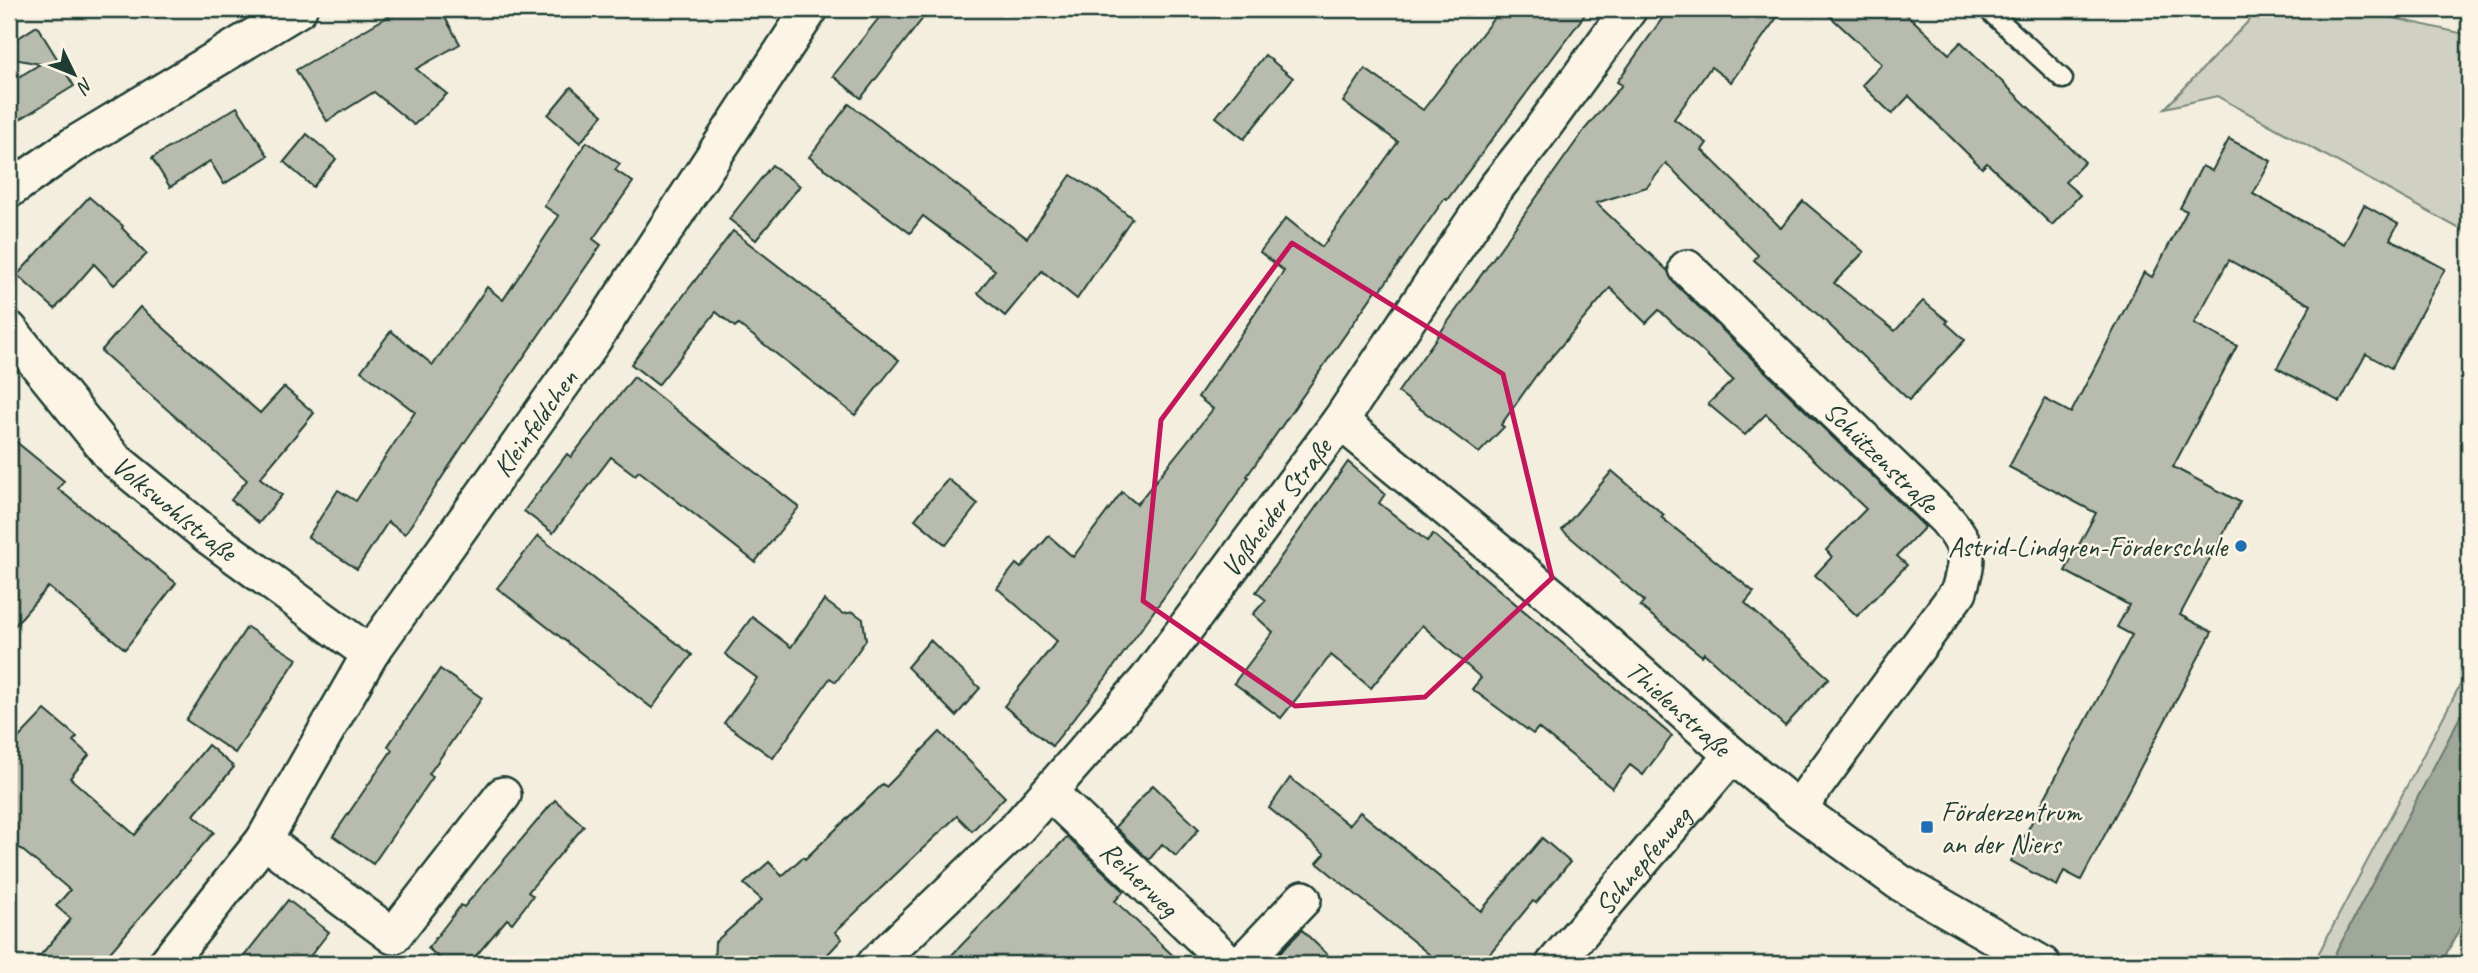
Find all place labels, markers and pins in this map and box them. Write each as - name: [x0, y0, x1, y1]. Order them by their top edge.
- place label: Astrid-Lindgren-Förderschule: [1948, 529, 2229, 564]
- marker: Astrid-Lindgren-Förderschule: [2233, 538, 2249, 554]
- place label: Förderzentrum an der Niers: [1941, 794, 2083, 861]
- marker: Förderzentrum an der Niers: [1919, 819, 1935, 835]

